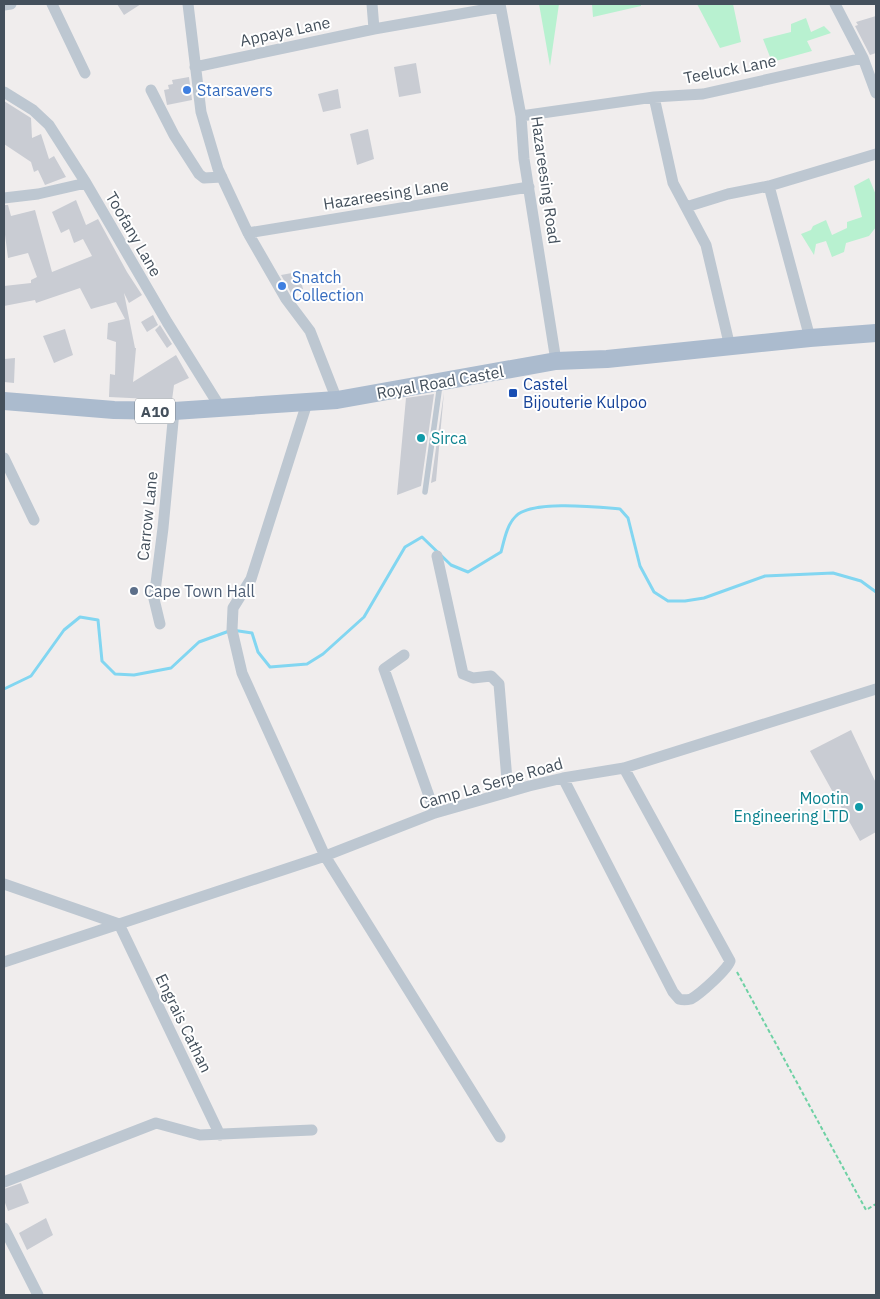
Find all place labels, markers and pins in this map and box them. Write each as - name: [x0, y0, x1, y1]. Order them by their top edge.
- place label: Starsavers: [197, 80, 273, 100]
- marker: Starsavers: [181, 84, 193, 96]
- place label: Snatch Collection: [292, 267, 364, 305]
- marker: Snatch Collection: [276, 280, 288, 292]
- place label: Castel Bijouterie Kulpoo: [523, 374, 647, 412]
- marker: Castel Bijouterie Kulpoo: [507, 387, 519, 399]
- place label: Sirca: [431, 428, 467, 448]
- marker: Sirca: [415, 432, 427, 444]
- place label: Cape Town Hall: [144, 581, 255, 601]
- marker: Cape Town Hall: [128, 585, 140, 597]
- place label: Mootin Engineering LTD: [734, 788, 849, 826]
- marker: Mootin Engineering LTD: [853, 801, 865, 813]

